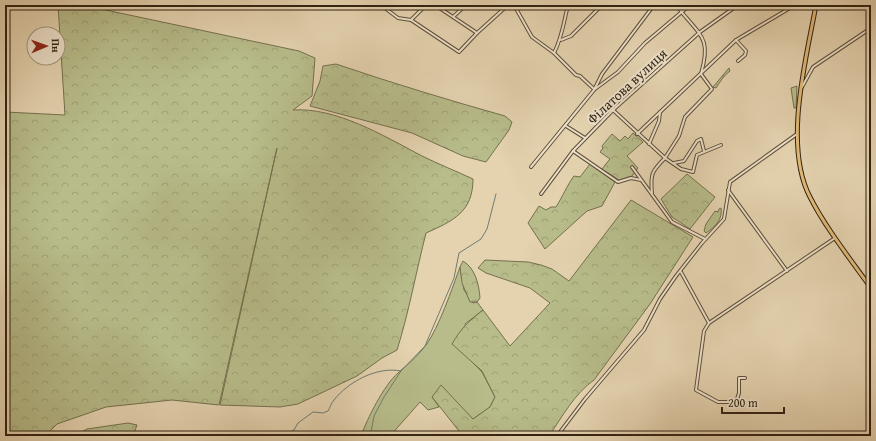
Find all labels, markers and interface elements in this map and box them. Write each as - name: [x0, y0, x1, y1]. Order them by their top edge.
- north arrow: [26, 26, 66, 66]
- text: Пн: [48, 38, 64, 53]
- street label: Філатова вулиця: [583, 44, 671, 128]
- scale bar: [722, 389, 784, 415]
- text: 200 m: [728, 394, 758, 411]

